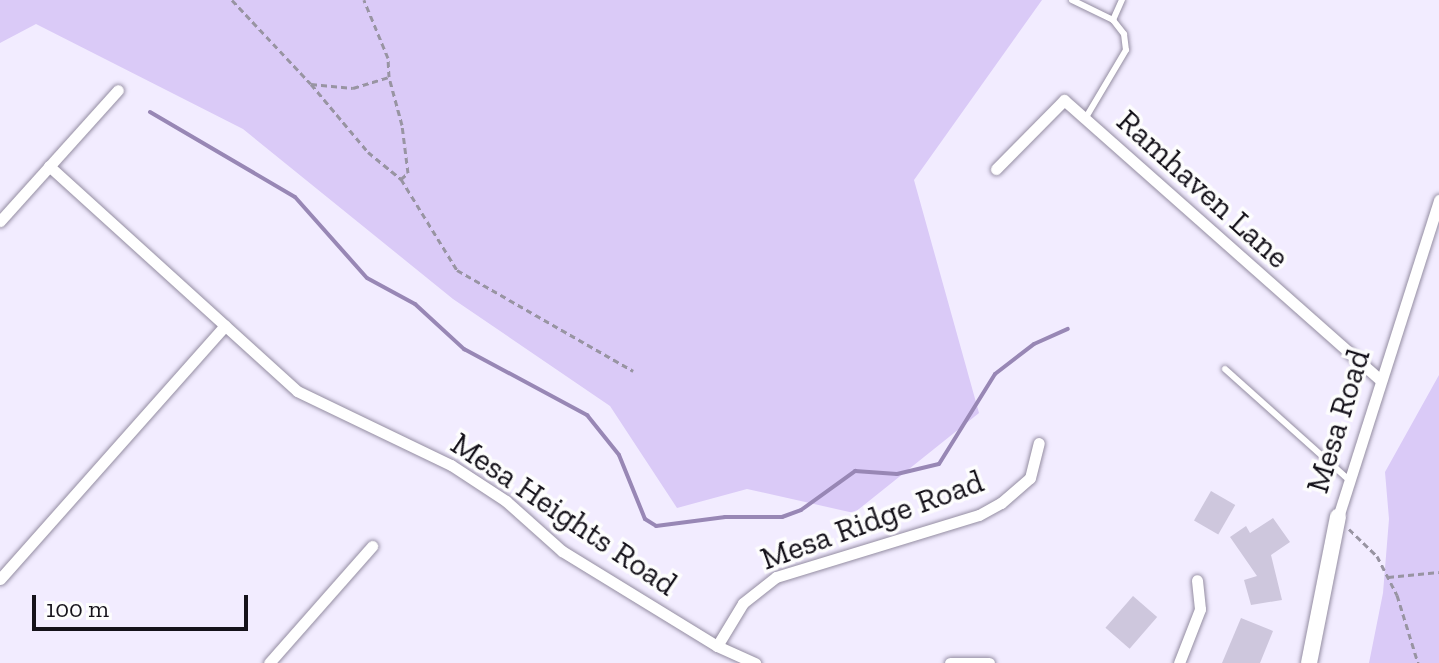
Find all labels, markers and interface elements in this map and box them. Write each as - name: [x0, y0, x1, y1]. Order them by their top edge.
- street label: Ramhaven Lane: [1109, 102, 1297, 276]
- street label: Mesa Road: [1298, 345, 1378, 497]
- street label: Mesa Heights Road: [444, 424, 684, 604]
- street label: Mesa Ridge Road: [755, 462, 989, 578]
- scale bar: [36, 579, 252, 629]
- text: 100 m: [46, 594, 109, 623]

